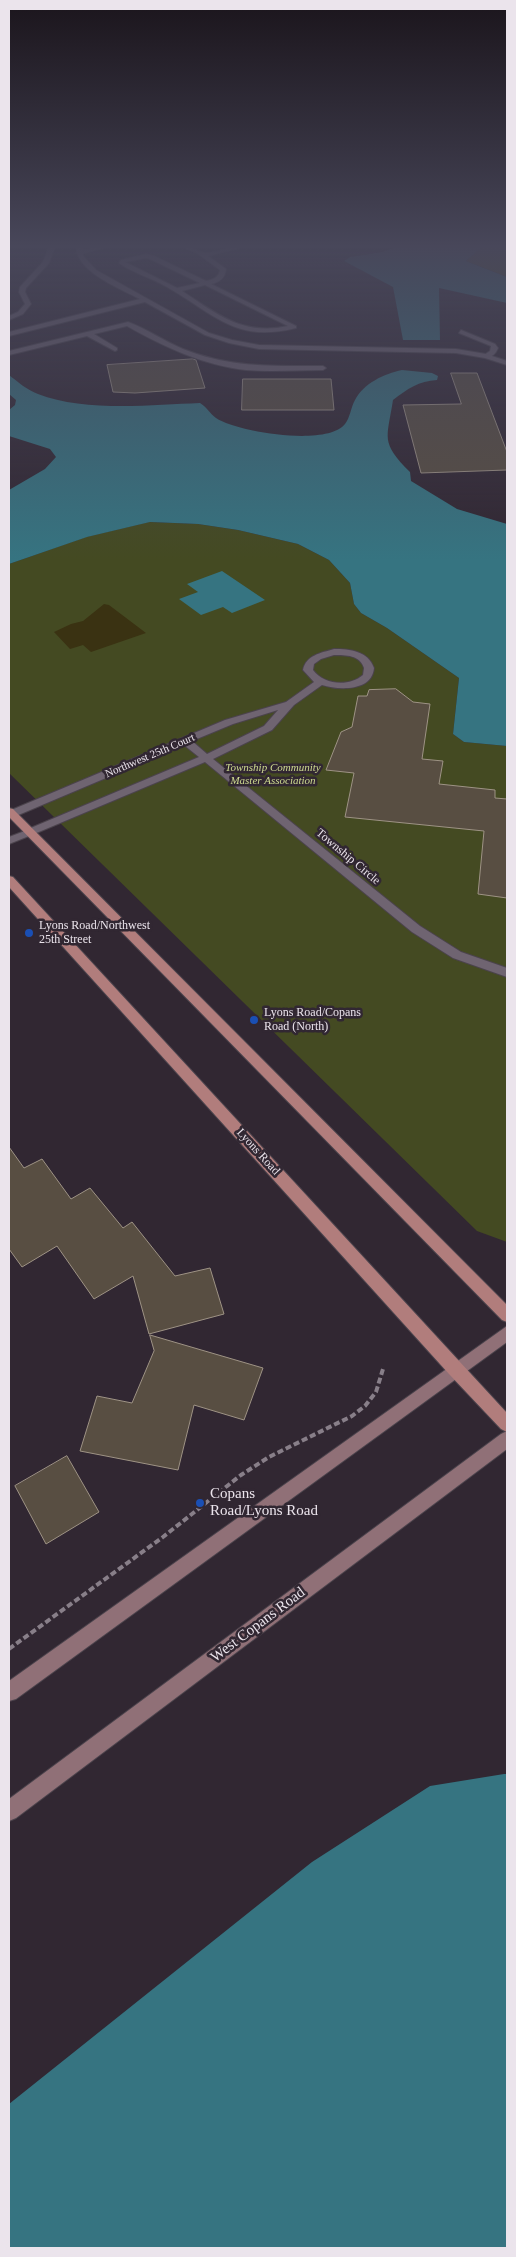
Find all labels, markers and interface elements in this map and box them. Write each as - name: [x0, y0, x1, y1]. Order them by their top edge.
- street label: Northwest 25th Court: [103, 731, 197, 781]
- park label: Township Community Master Association: [225, 761, 321, 787]
- street label: Township Circle: [313, 826, 383, 888]
- place label: Lyons Road/Northwest 25th Street: [39, 919, 150, 947]
- marker: Lyons Road/Northwest 25th Street: [23, 927, 35, 939]
- place label: Lyons Road/Copans Road (North): [264, 1006, 361, 1034]
- marker: Lyons Road/Copans Road (North): [248, 1014, 260, 1026]
- street label: Lyons Road: [233, 1126, 283, 1178]
- place label: Copans Road/Lyons Road: [210, 1485, 318, 1520]
- marker: Copans Road/Lyons Road: [194, 1497, 206, 1509]
- street label: West Copans Road: [207, 1584, 309, 1666]

